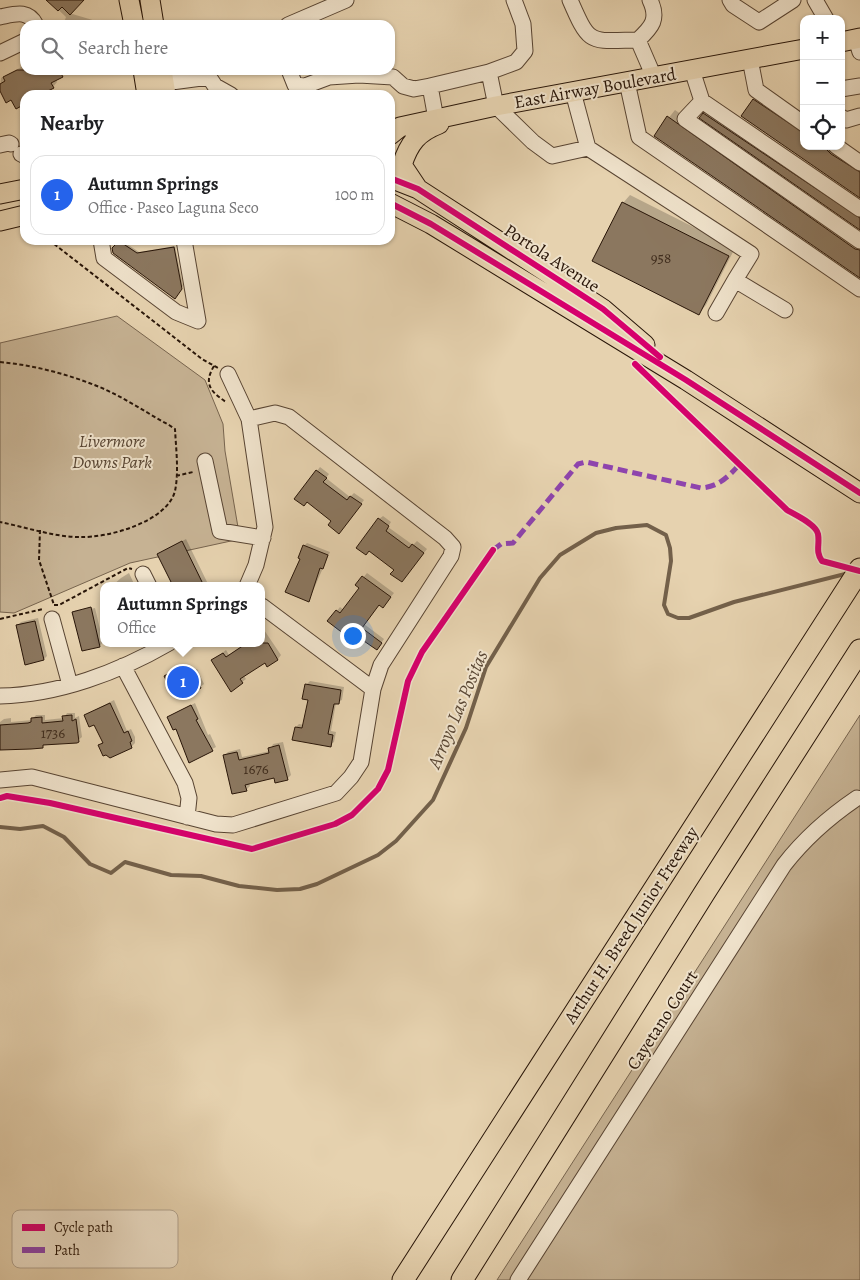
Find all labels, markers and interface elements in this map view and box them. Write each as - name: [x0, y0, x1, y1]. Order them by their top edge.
- map controls: [800, 15, 845, 150]
- button: +: [800, 15, 845, 60]
- search box: [20, 20, 395, 75]
- icon: search: [38, 34, 66, 62]
- text: Search here: [78, 35, 168, 61]
- button: −: [800, 60, 845, 105]
- street label: East Airway Boulevard: [512, 62, 678, 114]
- button: locate: [800, 105, 845, 150]
- text: Nearby: [40, 109, 103, 137]
- text: Autumn Springs: [88, 171, 218, 197]
- text: 1: [54, 184, 60, 206]
- text: 100 m: [335, 184, 374, 206]
- text: Office · Paseo Laguna Seco: [88, 197, 259, 219]
- street label: Portola Avenue: [499, 218, 605, 298]
- house number: 958: [651, 248, 671, 268]
- park label: Livermore Downs Park: [72, 429, 152, 474]
- popup: [100, 582, 265, 647]
- text: Autumn Springs: [117, 591, 248, 617]
- text: Office: [117, 617, 156, 639]
- your location: [340, 623, 366, 649]
- water label: Arroyo Las Positas: [421, 646, 495, 773]
- pin: 1: [167, 663, 199, 701]
- house number: 1736: [41, 723, 65, 743]
- house number: 1676: [243, 759, 269, 779]
- street label: Arthur H. Breed Junior Freeway: [558, 821, 704, 1029]
- street label: Cayetano Court: [621, 965, 703, 1074]
- legend: [12, 1210, 178, 1268]
- text: Cycle path: [54, 1218, 114, 1237]
- text: Path: [54, 1241, 81, 1260]

